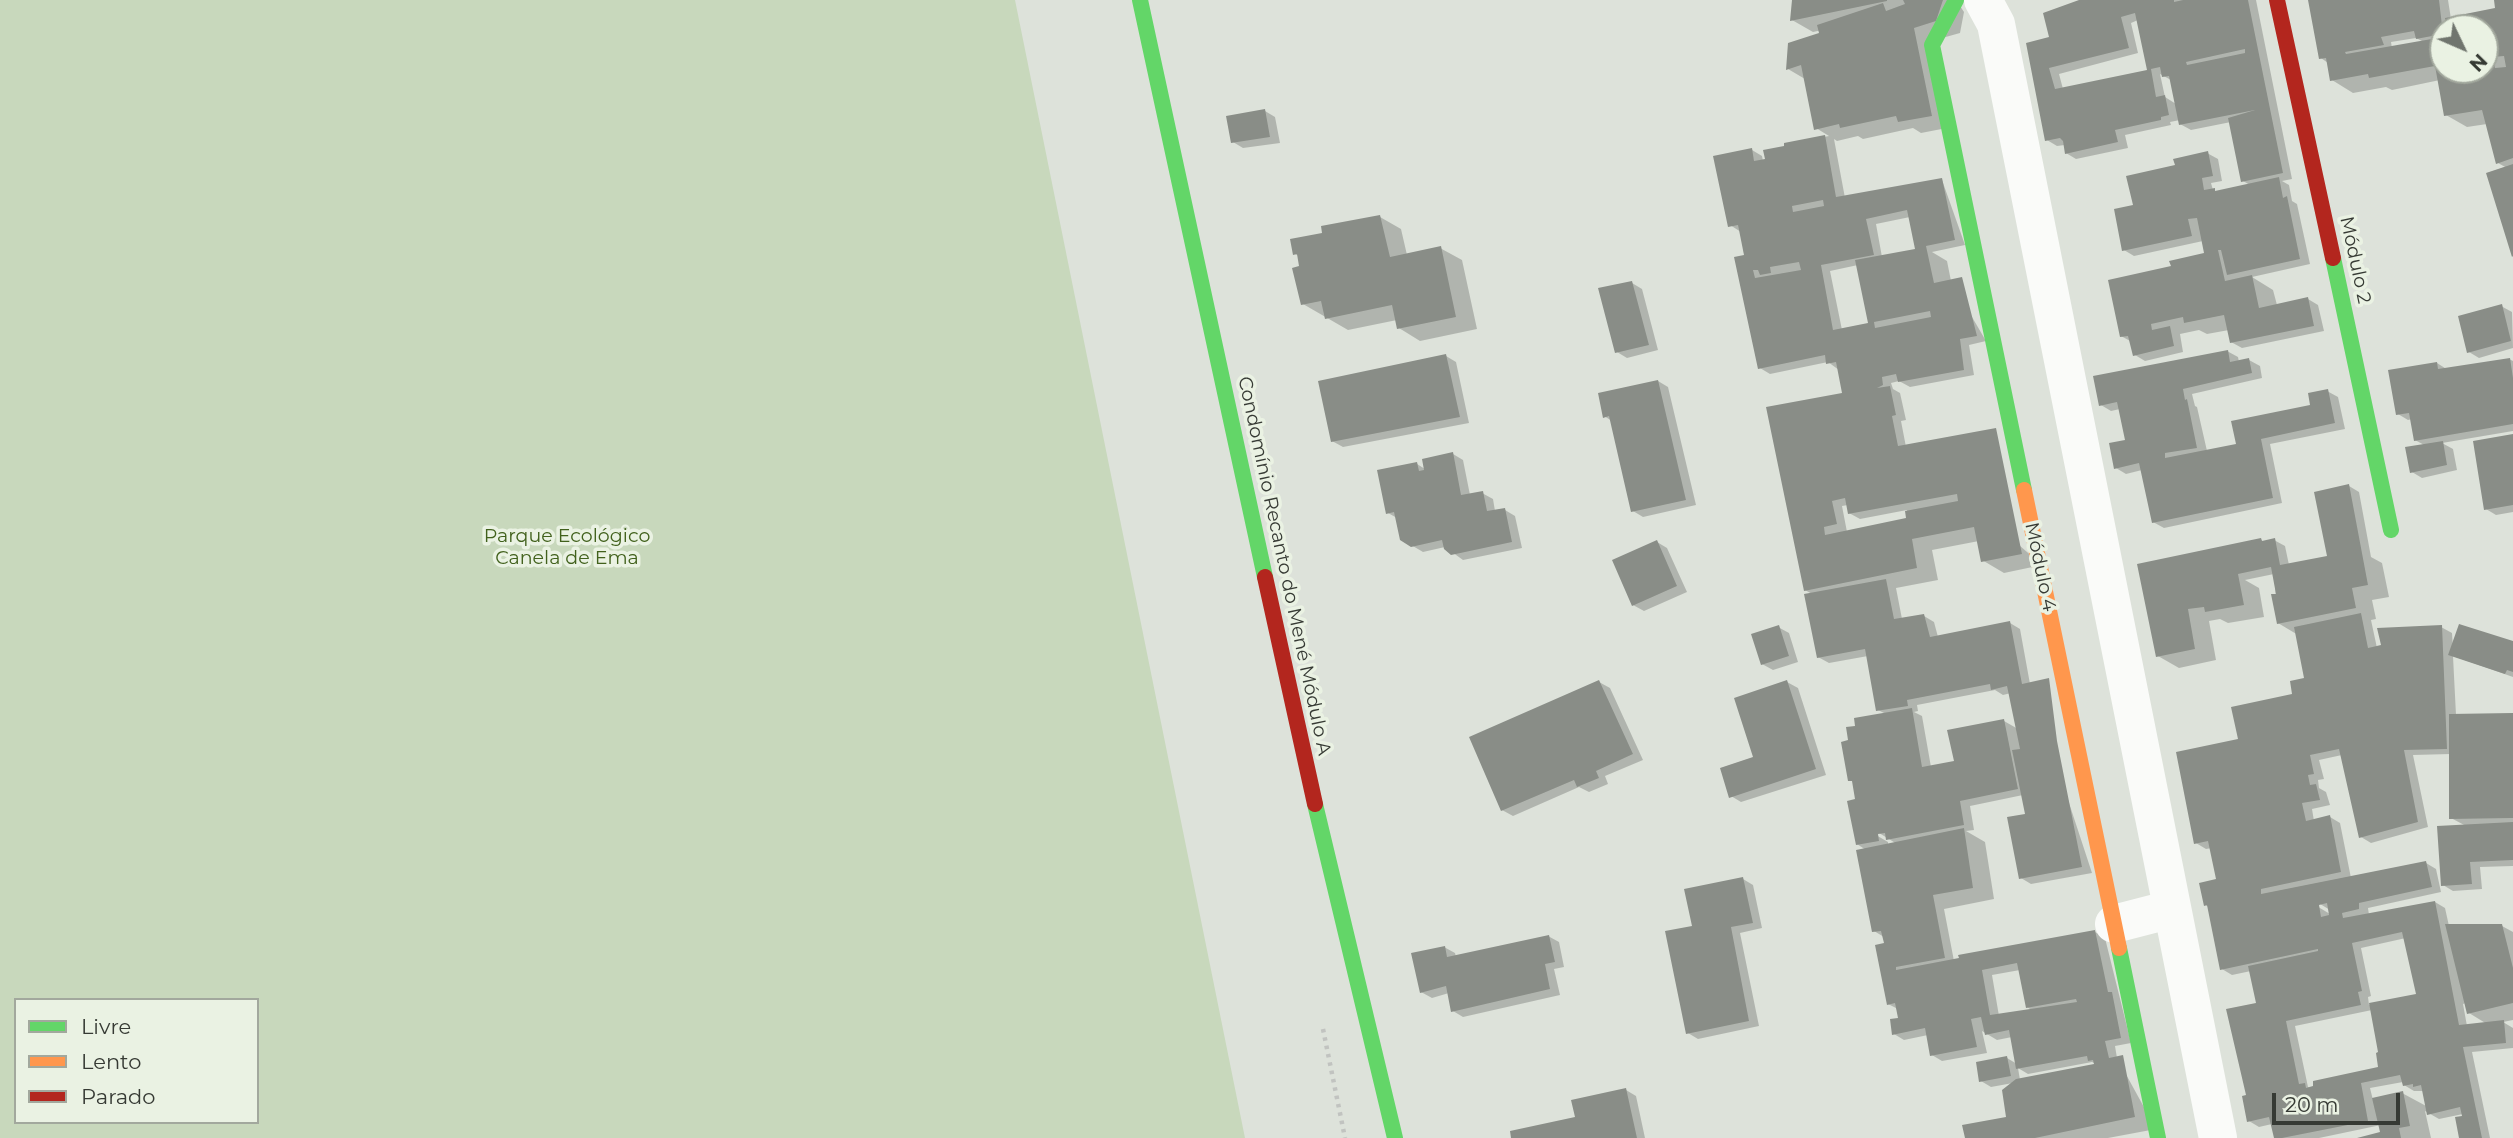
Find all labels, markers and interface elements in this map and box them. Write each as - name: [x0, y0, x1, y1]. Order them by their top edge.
- north arrow: [2429, 14, 2499, 84]
- text: N: [2464, 49, 2492, 76]
- street label: Módulo 2: [2335, 214, 2375, 306]
- street label: Condomínio Recanto do Mené Módulo A: [1233, 374, 1335, 758]
- street label: Módulo 4: [2019, 520, 2061, 614]
- park label: Parque Ecológico Canela de Ema: [484, 525, 650, 569]
- legend: [14, 998, 259, 1124]
- text: Livre: [81, 1014, 131, 1039]
- text: Lento: [81, 1049, 141, 1074]
- scale bar: [2275, 1078, 2403, 1122]
- text: Parado: [81, 1084, 156, 1109]
- text: 20 m: [2285, 1092, 2339, 1117]

